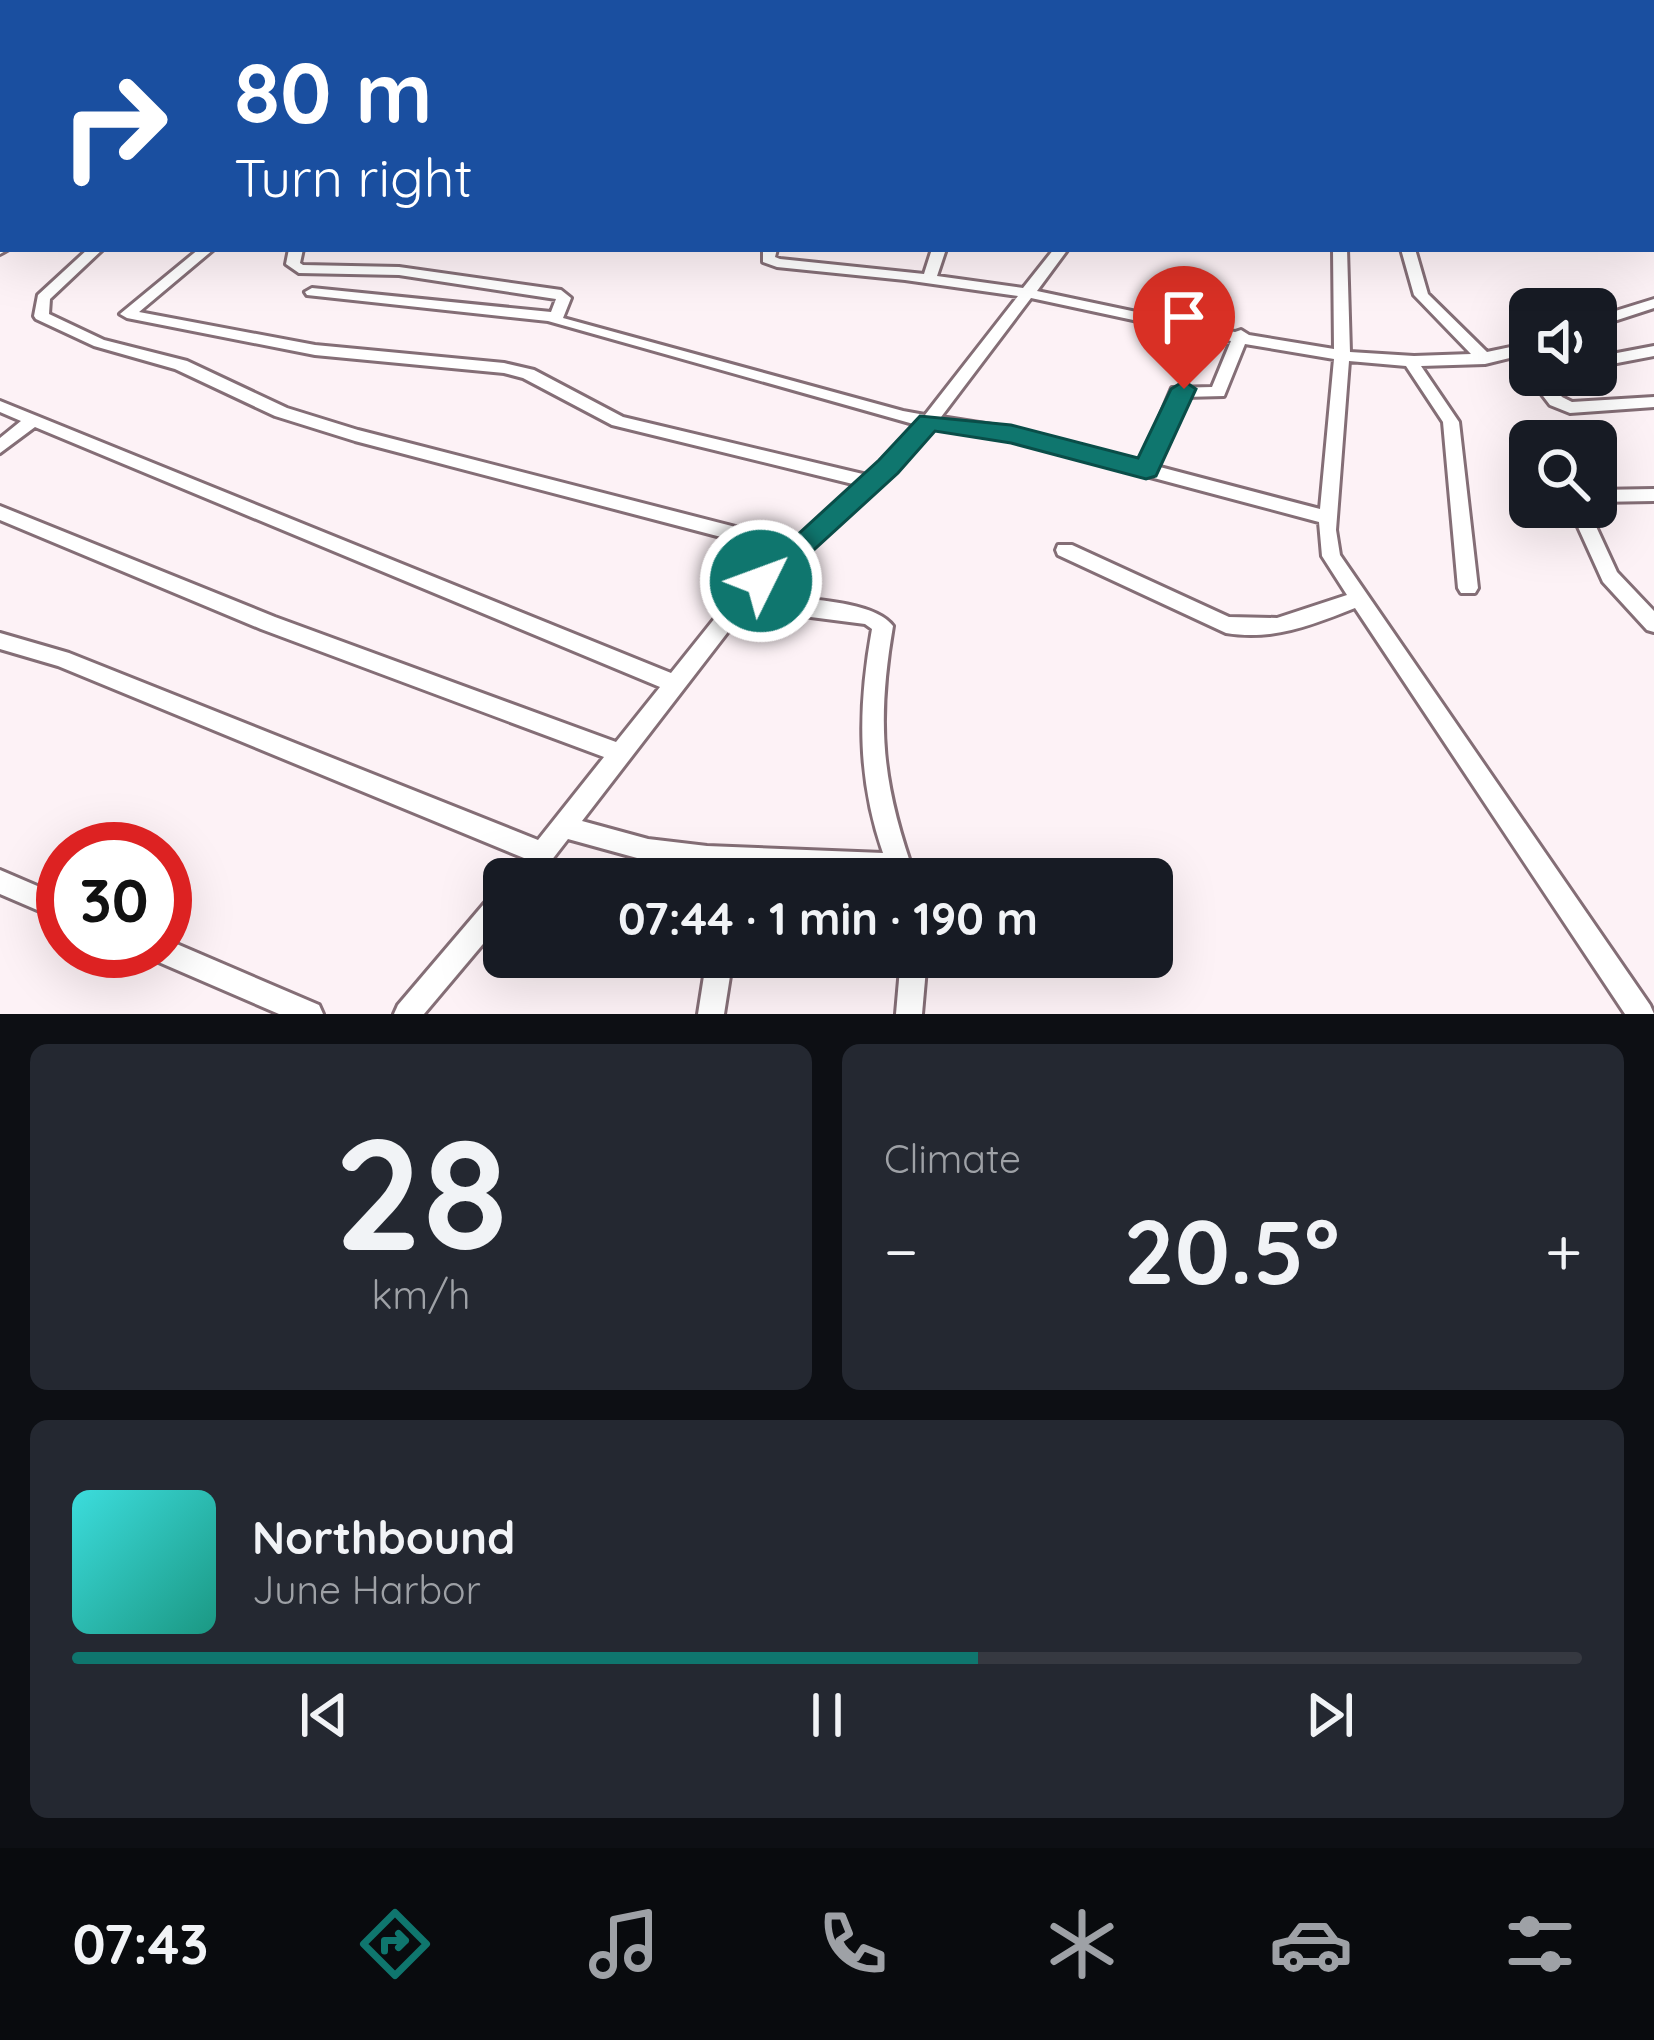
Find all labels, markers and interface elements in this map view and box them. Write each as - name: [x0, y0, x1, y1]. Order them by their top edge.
- text: 80 m: [234, 39, 433, 144]
- icon: right: [36, 48, 192, 204]
- text: Turn right: [234, 143, 473, 211]
- pin: [1133, 266, 1235, 389]
- icon: arrive: [1151, 284, 1217, 350]
- map controls: [1509, 288, 1617, 528]
- button: sound: [1509, 288, 1617, 396]
- button: search: [1509, 420, 1617, 528]
- position arrow: [698, 518, 824, 644]
- speed limit sign: 30: [36, 822, 192, 978]
- text: 07:44 · 1 min · 190 m: [618, 890, 1038, 946]
- text: 28: [334, 1094, 508, 1289]
- text: Climate: [884, 1134, 1021, 1183]
- text: 20.5°: [1124, 1194, 1340, 1307]
- text: −: [884, 1209, 918, 1292]
- text: +: [1545, 1209, 1582, 1292]
- text: km/h: [372, 1270, 470, 1319]
- text: Northbound: [252, 1509, 515, 1565]
- text: June Harbor: [252, 1565, 481, 1614]
- icon: previous: [291, 1682, 357, 1748]
- icon: pause: [794, 1682, 860, 1748]
- icon: next: [1297, 1682, 1363, 1748]
- icon: directions: [353, 1902, 437, 1986]
- icon: music: [582, 1902, 666, 1986]
- icon: phone: [811, 1902, 895, 1986]
- icon: climate: [1040, 1902, 1124, 1986]
- icon: car: [1269, 1902, 1353, 1986]
- icon: filters: [1498, 1902, 1582, 1986]
- text: 07:43: [72, 1910, 209, 1978]

